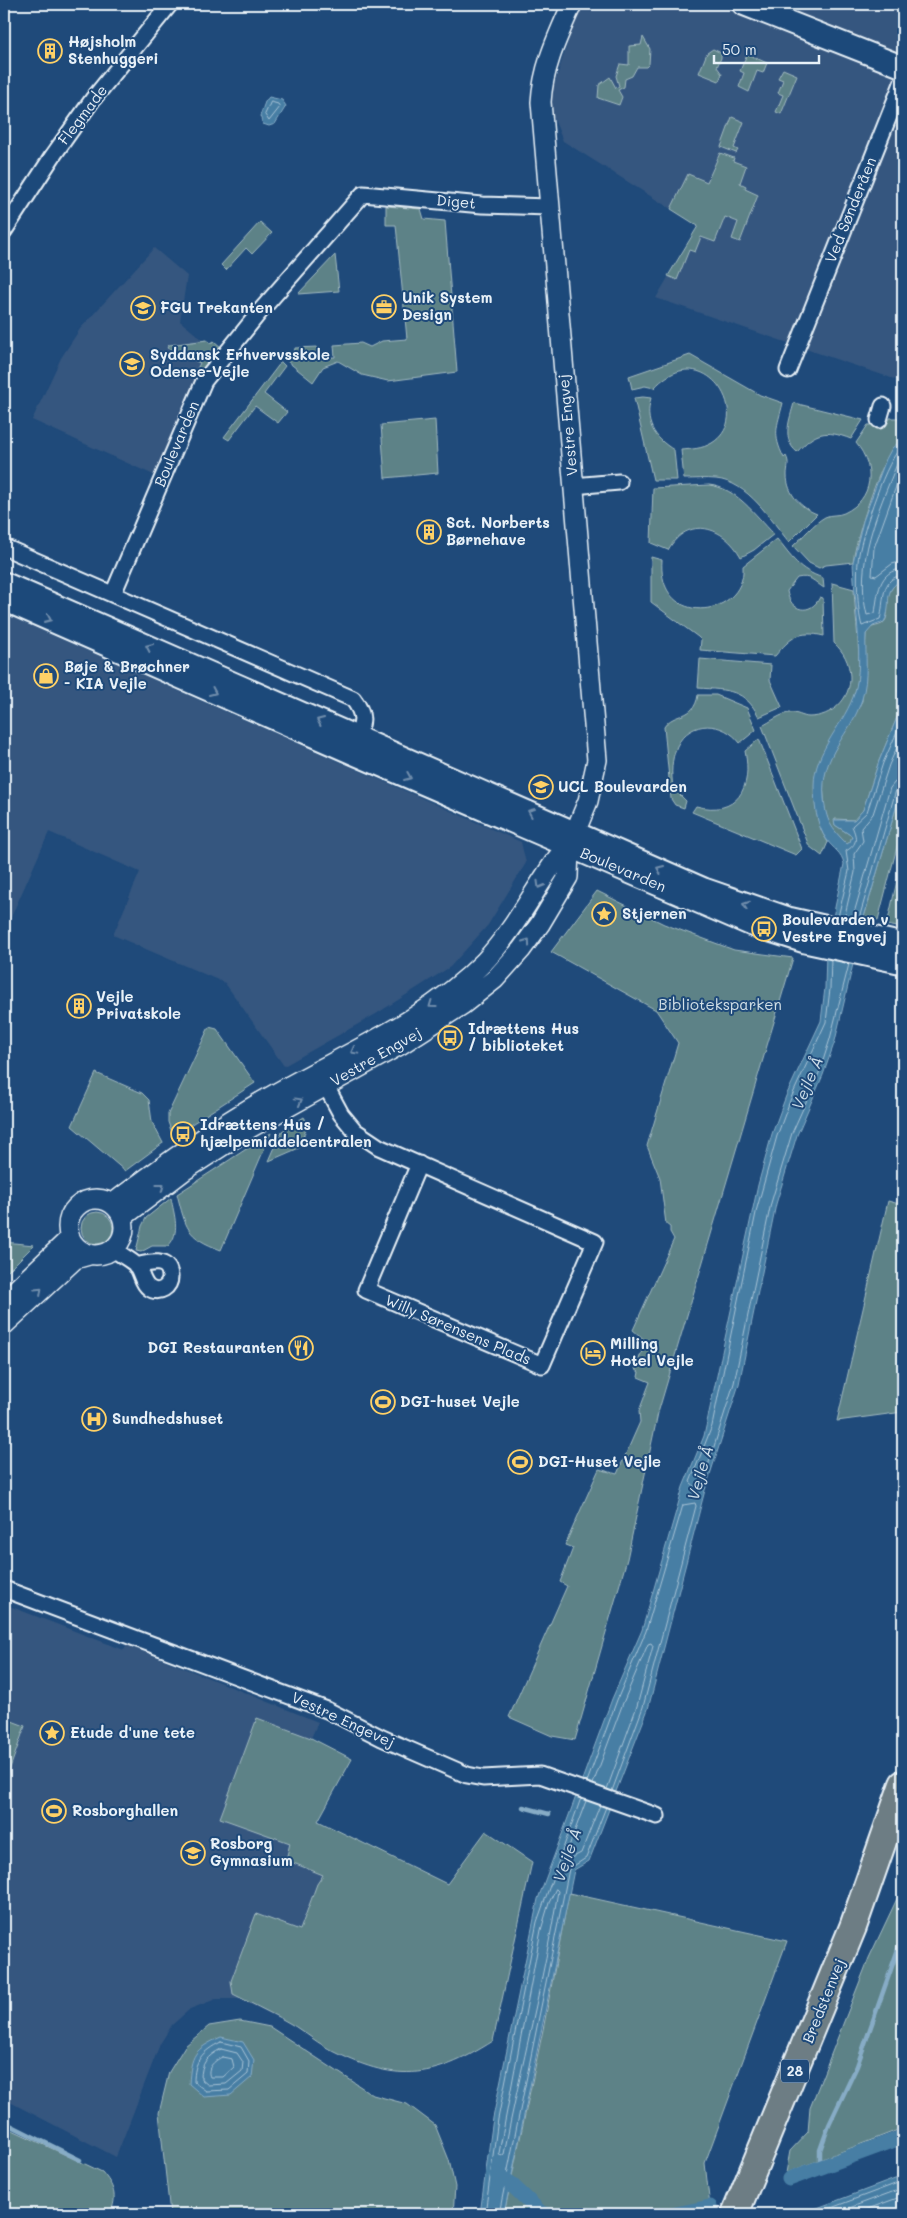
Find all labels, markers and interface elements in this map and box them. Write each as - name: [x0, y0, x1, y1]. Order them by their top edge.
- place label: Højsholm Stenhuggeri: [68, 31, 159, 68]
- scale bar: [714, 32, 820, 64]
- building icon: Højsholm Stenhuggeri: [37, 38, 63, 64]
- text: 50 m: [722, 39, 757, 59]
- street label: Flegmade: [53, 80, 111, 148]
- street label: Ved Sønderåen: [820, 154, 880, 265]
- street label: Diget: [436, 189, 477, 213]
- place label: Unik System Design: [402, 287, 492, 324]
- office icon: Unik System Design: [371, 294, 397, 320]
- school or university icon: FGU Trekanten: [130, 295, 156, 321]
- place label: FGU Trekanten: [160, 297, 273, 317]
- place label: Syddansk Erhvervsskole Odense-Vejle: [150, 344, 330, 381]
- school or university icon: Syddansk Erhvervsskole Odense-Vejle: [119, 351, 145, 377]
- street label: Vestre Engvej: [553, 373, 581, 477]
- street label: Boulevarden: [149, 398, 203, 490]
- place label: Sct. Norberts Børnehave: [446, 512, 550, 549]
- building icon: Sct. Norberts Børnehave: [416, 519, 442, 545]
- one-way arrow: [43, 613, 52, 624]
- one-way arrow: [145, 642, 154, 653]
- place label: Bøje & Brøchner - KIA Vejle: [64, 656, 190, 693]
- shop icon: Bøje & Brøchner - KIA Vejle: [33, 663, 59, 689]
- one-way arrow: [208, 685, 217, 696]
- one-way arrow: [316, 717, 325, 728]
- one-way arrow: [403, 770, 412, 781]
- school or university icon: UCL Boulevarden: [528, 774, 554, 800]
- place label: UCL Boulevarden: [558, 776, 687, 796]
- one-way arrow: [527, 808, 536, 819]
- street label: Boulevarden: [577, 842, 669, 896]
- one-way arrow: [656, 865, 665, 875]
- one-way arrow: [536, 880, 546, 889]
- place icon: Stjernen: [591, 901, 617, 927]
- one-way arrow: [743, 901, 751, 911]
- place label: Stjernen: [622, 903, 687, 923]
- place label: Boulevarden v Vestre Engvej: [782, 909, 889, 946]
- bus stop icon: Boulevarden v Vestre Engvej: [751, 916, 777, 942]
- one-way arrow: [521, 938, 530, 948]
- place label: Vejle Privatskole: [96, 986, 181, 1023]
- building icon: Vejle Privatskole: [66, 993, 92, 1019]
- park label: Biblioteksparken: [658, 994, 782, 1014]
- one-way arrow: [429, 998, 438, 1008]
- place label: Idrættens Hus / biblioteket: [468, 1018, 579, 1055]
- street label: Vestre Engvej: [326, 1022, 425, 1090]
- bus stop icon: Idrættens Hus / biblioteket: [437, 1025, 463, 1051]
- one-way arrow: [351, 1045, 360, 1055]
- water label: Vejle Å: [786, 1053, 827, 1113]
- one-way arrow: [293, 1097, 302, 1107]
- place label: Idrættens Hus / hjælpemiddelcentralen: [200, 1114, 372, 1151]
- bus stop icon: Idrættens Hus / hjælpemiddelcentralen: [170, 1121, 196, 1147]
- one-way arrow: [155, 1184, 165, 1193]
- one-way arrow: [34, 1288, 43, 1297]
- street label: Willy Sørensens Plads: [382, 1289, 534, 1369]
- place label: Milling Hotel Vejle: [610, 1333, 694, 1370]
- restaurant icon: DGI Restauranten: [288, 1335, 314, 1361]
- place label: DGI Restauranten: [147, 1337, 284, 1357]
- hotel icon: Milling Hotel Vejle: [580, 1340, 606, 1366]
- sports icon: DGI-huset Vejle: [370, 1389, 396, 1415]
- place label: DGI-huset Vejle: [400, 1391, 520, 1411]
- hospital icon: Sundhedshuset: [81, 1406, 107, 1432]
- place label: Sundhedshuset: [112, 1408, 224, 1428]
- water label: Vejle Å: [682, 1443, 717, 1503]
- sports icon: DGI-Huset Vejle: [507, 1449, 533, 1475]
- place label: DGI-Huset Vejle: [538, 1451, 661, 1471]
- street label: Vestre Engevej: [289, 1686, 398, 1752]
- place icon: Etude d'une tete: [39, 1720, 65, 1746]
- place label: Etude d'une tete: [70, 1722, 195, 1742]
- sports icon: Rosborghallen: [41, 1798, 67, 1824]
- place label: Rosborghallen: [72, 1800, 178, 1820]
- water label: Vejle Å: [547, 1825, 586, 1885]
- place label: Rosborg Gymnasium: [210, 1833, 293, 1870]
- school or university icon: Rosborg Gymnasium: [180, 1840, 206, 1866]
- street label: Bredstenvej: [797, 1955, 849, 2046]
- road number: 28: [781, 2060, 809, 2082]

